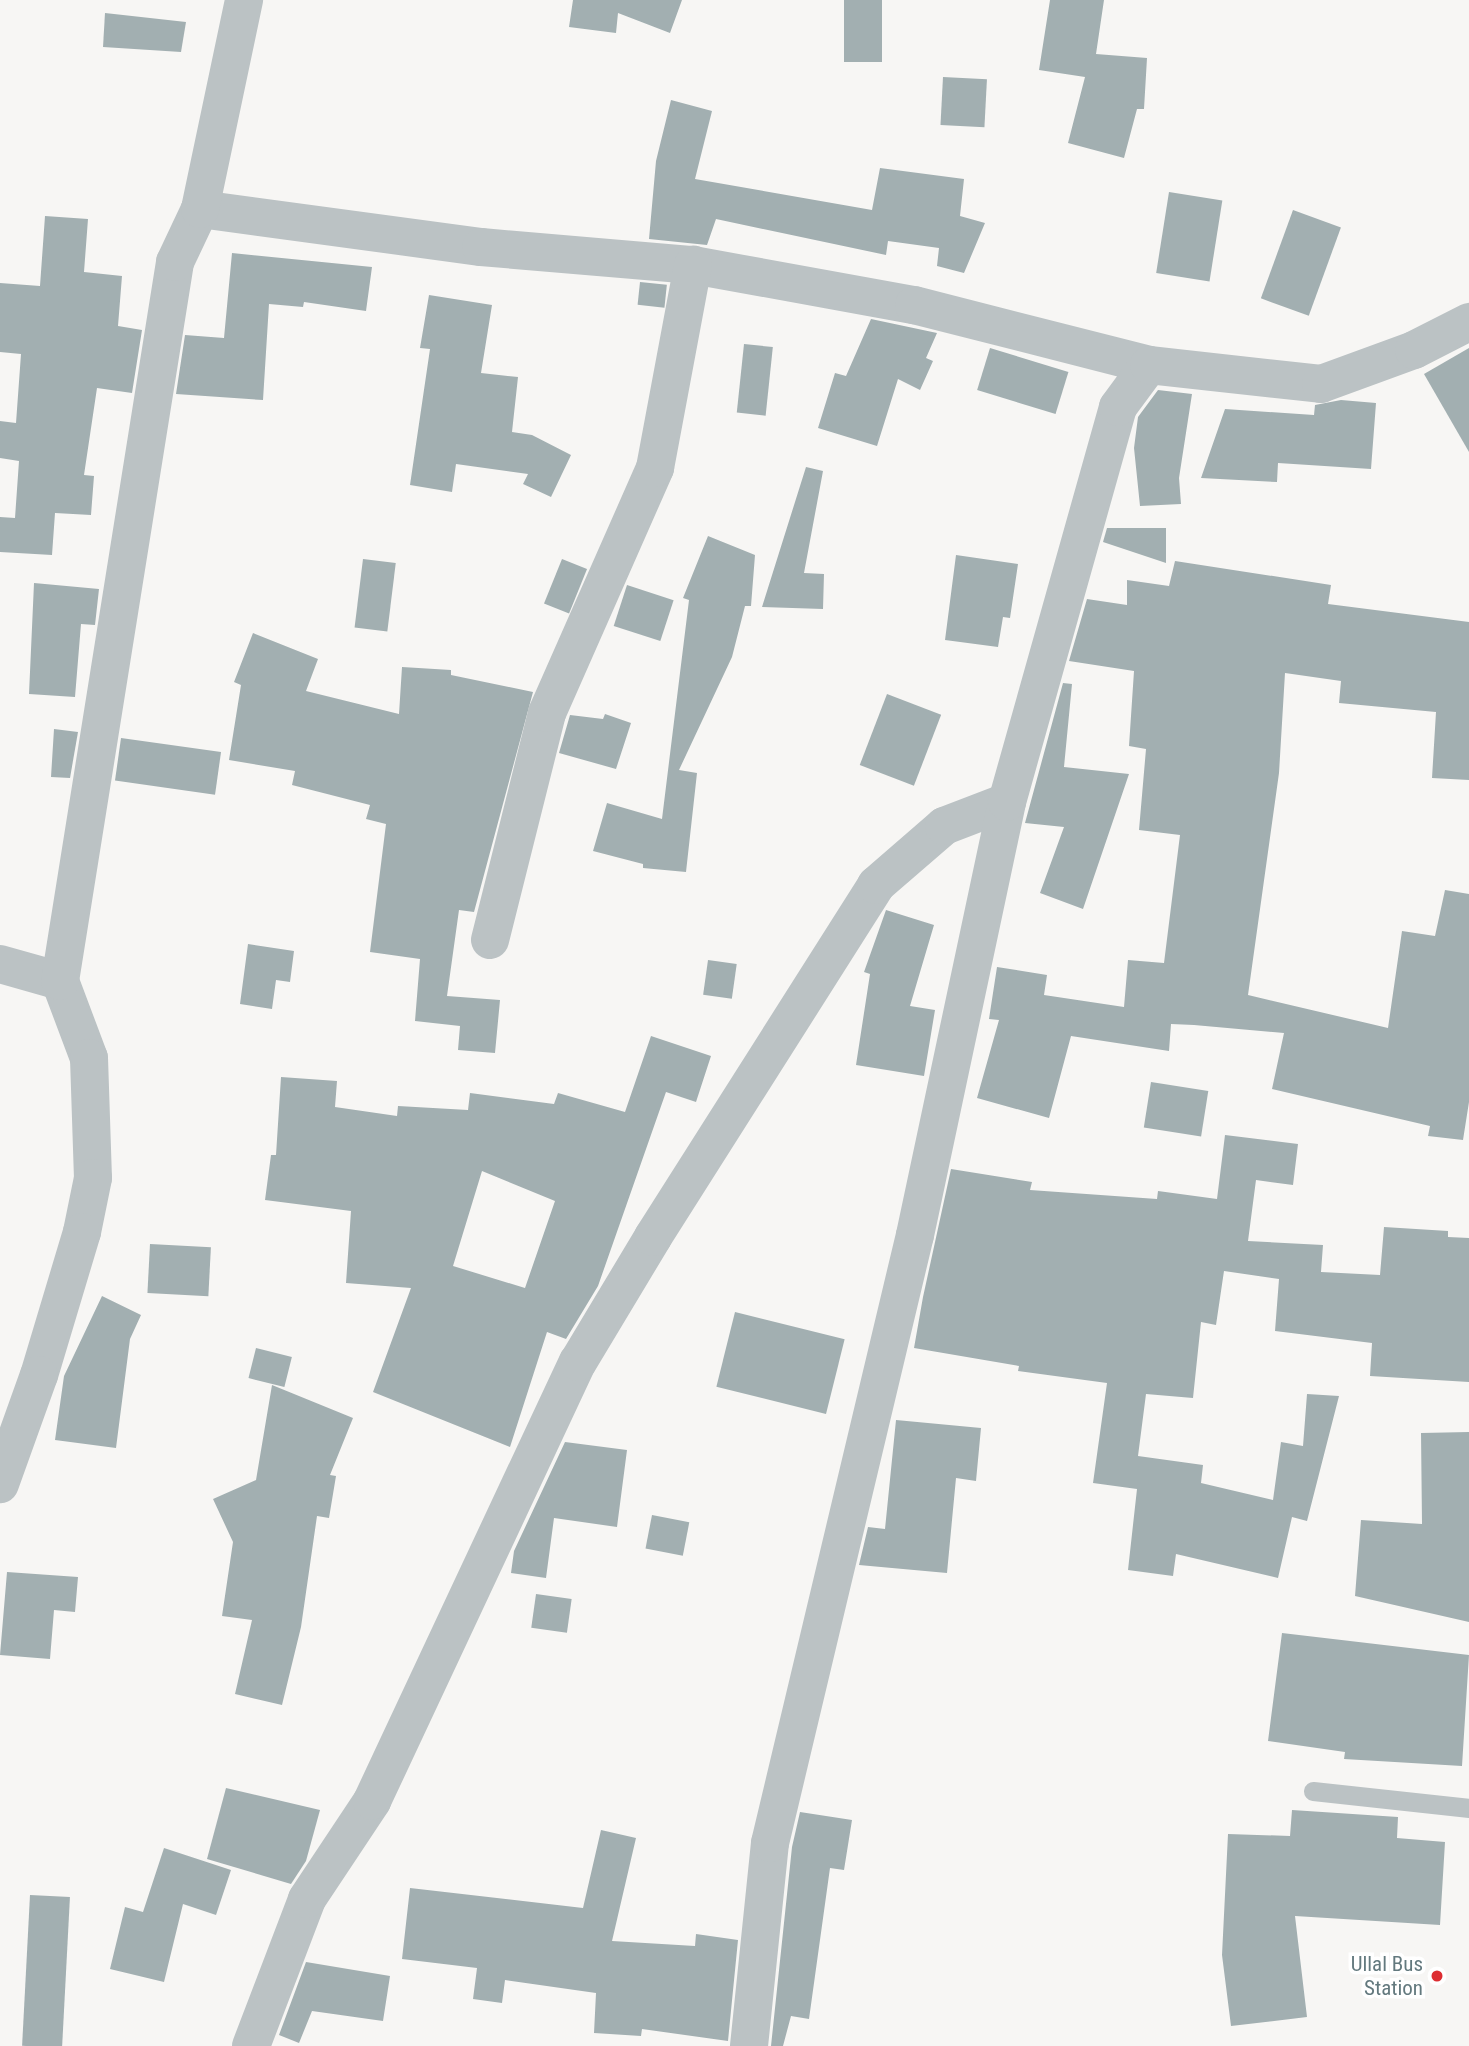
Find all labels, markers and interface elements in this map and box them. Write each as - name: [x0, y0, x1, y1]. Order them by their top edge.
- place label: Ullal Bus Station: [1351, 1951, 1423, 2001]
- marker: Ullal Bus Station: [1429, 1968, 1445, 1984]

